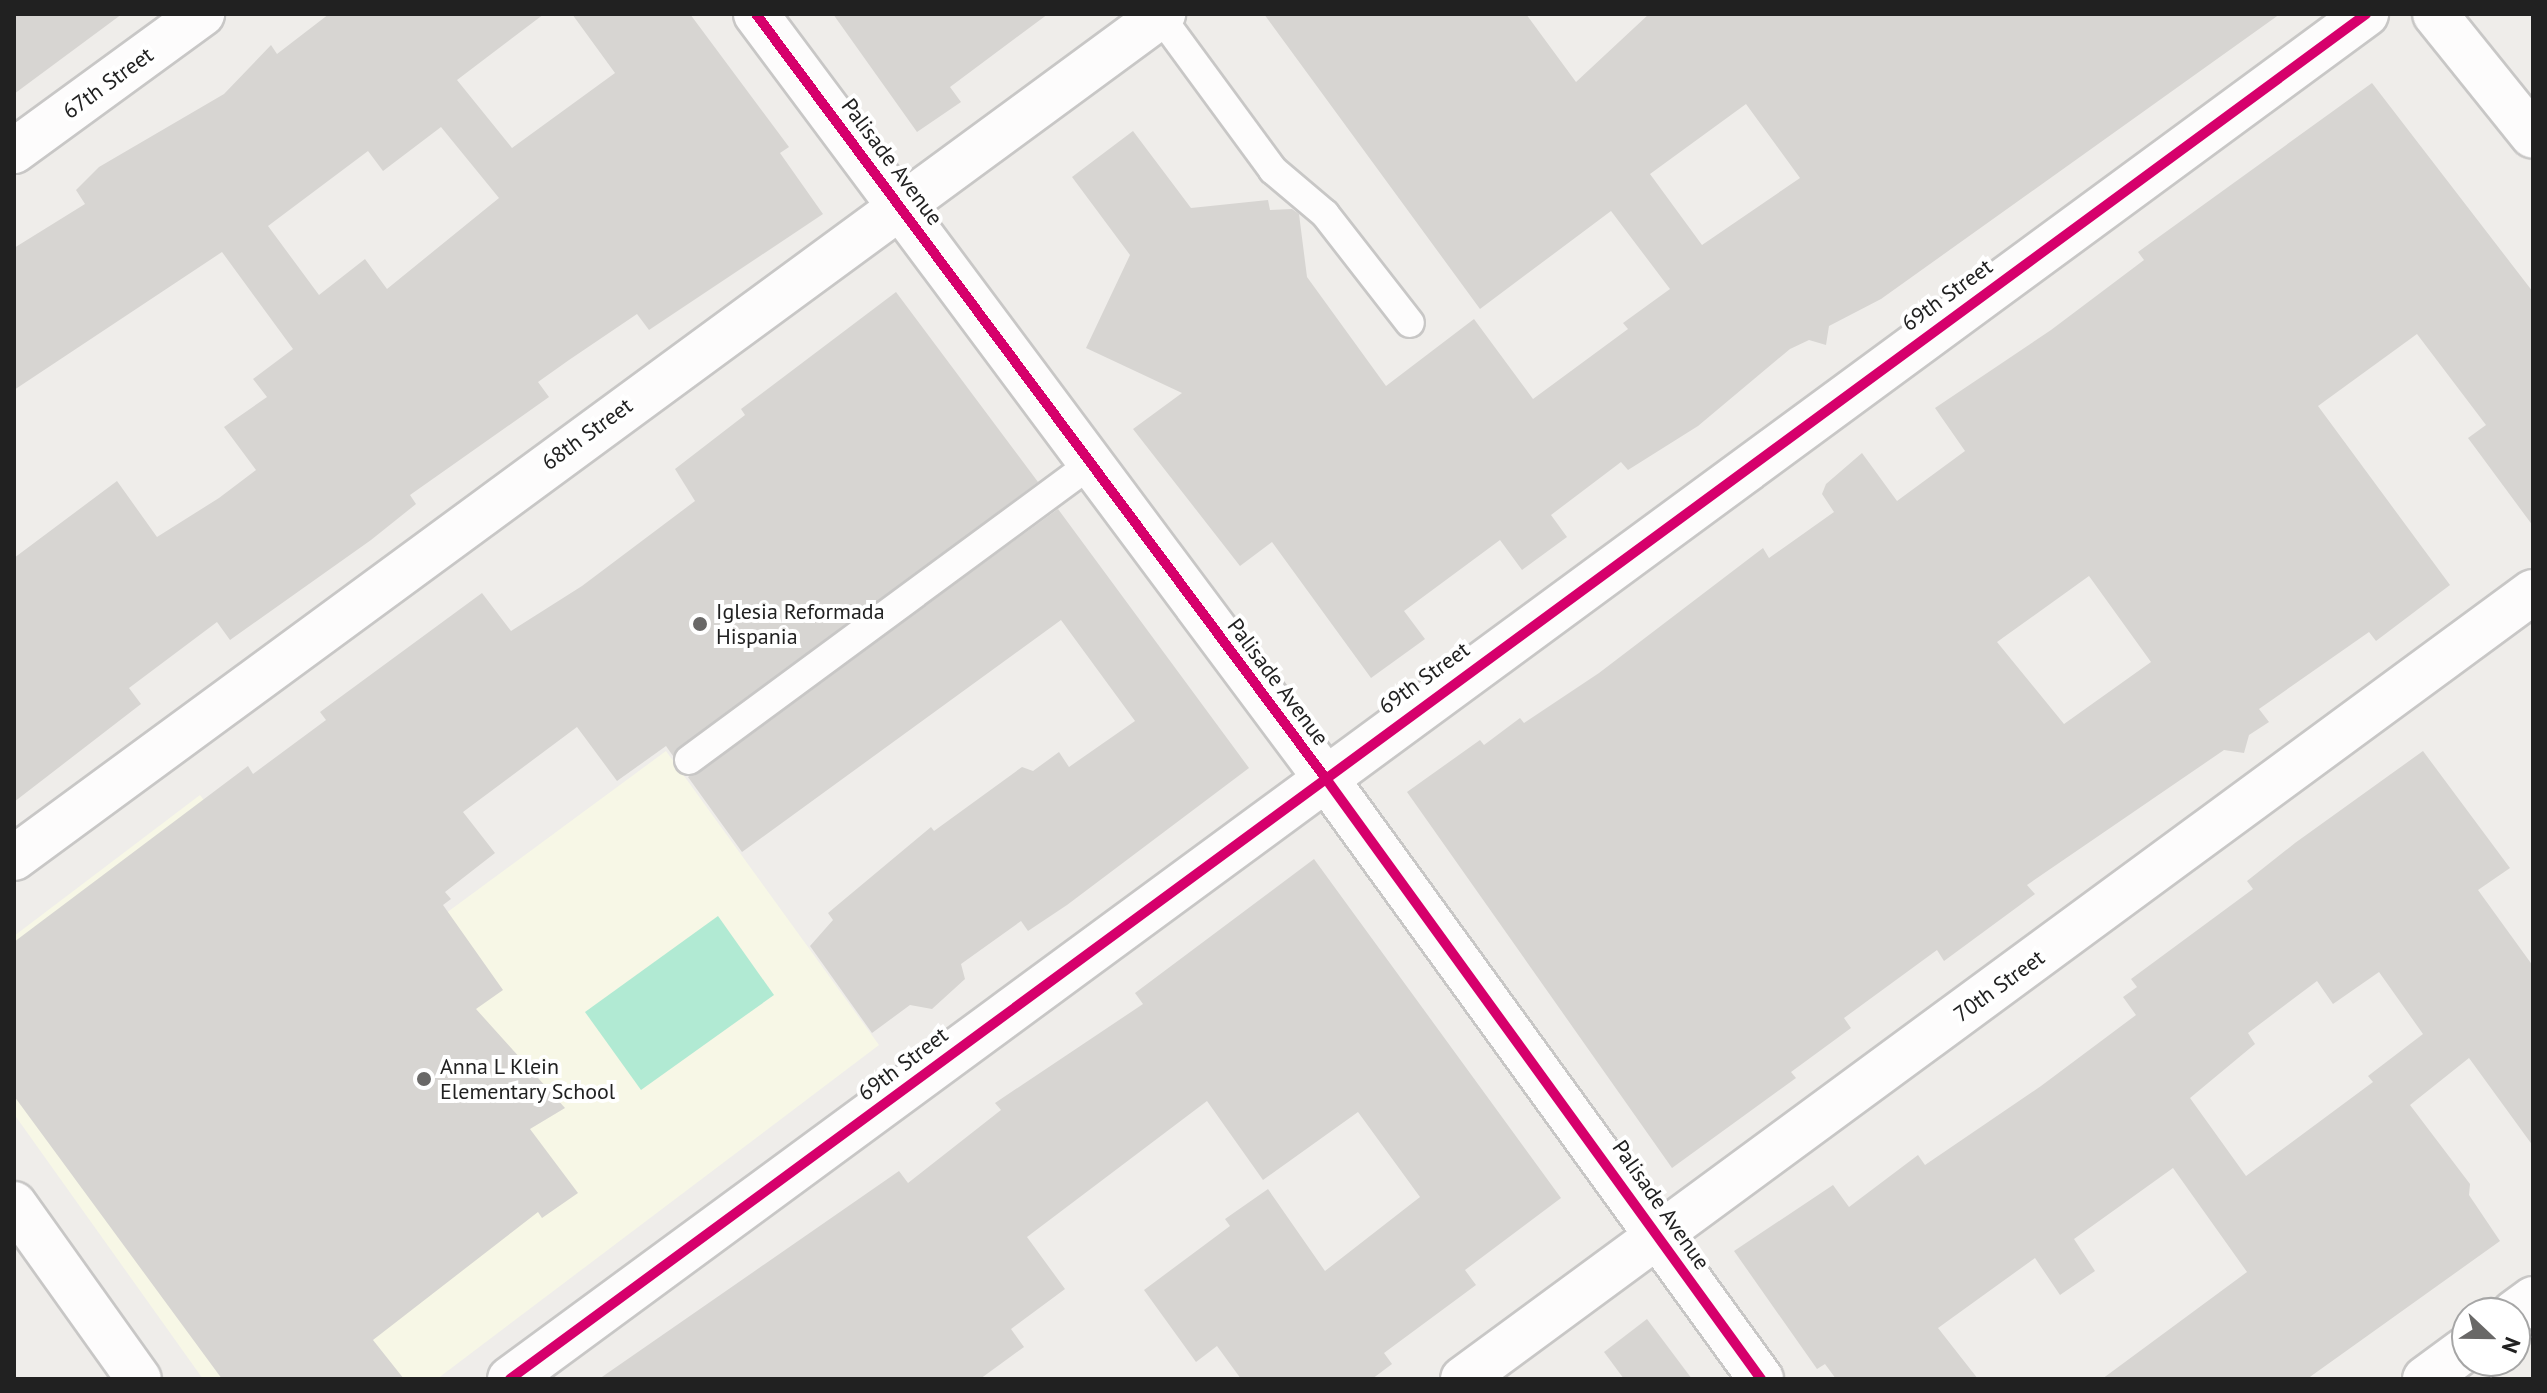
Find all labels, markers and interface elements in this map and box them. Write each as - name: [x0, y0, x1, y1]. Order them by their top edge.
- street label: 67th Street: [58, 41, 158, 125]
- street label: Palisade Avenue: [836, 93, 948, 231]
- street label: 69th Street: [1897, 253, 1997, 337]
- street label: 68th Street: [537, 392, 637, 476]
- place label: Iglesia Reformada Hispania: [716, 598, 885, 650]
- street label: Palisade Avenue: [1222, 613, 1334, 751]
- marker: Iglesia Reformada Hispania: [691, 615, 709, 633]
- street label: 69th Street: [1374, 636, 1474, 720]
- street label: 70th Street: [1949, 944, 2049, 1028]
- street label: 69th Street: [853, 1022, 953, 1106]
- place label: Anna L Klein Elementary School: [440, 1053, 616, 1104]
- marker: Anna L Klein Elementary School: [415, 1070, 433, 1088]
- street label: Palisade Avenue: [1606, 1135, 1716, 1275]
- north arrow: [2451, 1297, 2531, 1377]
- text: N: [2496, 1333, 2527, 1357]

